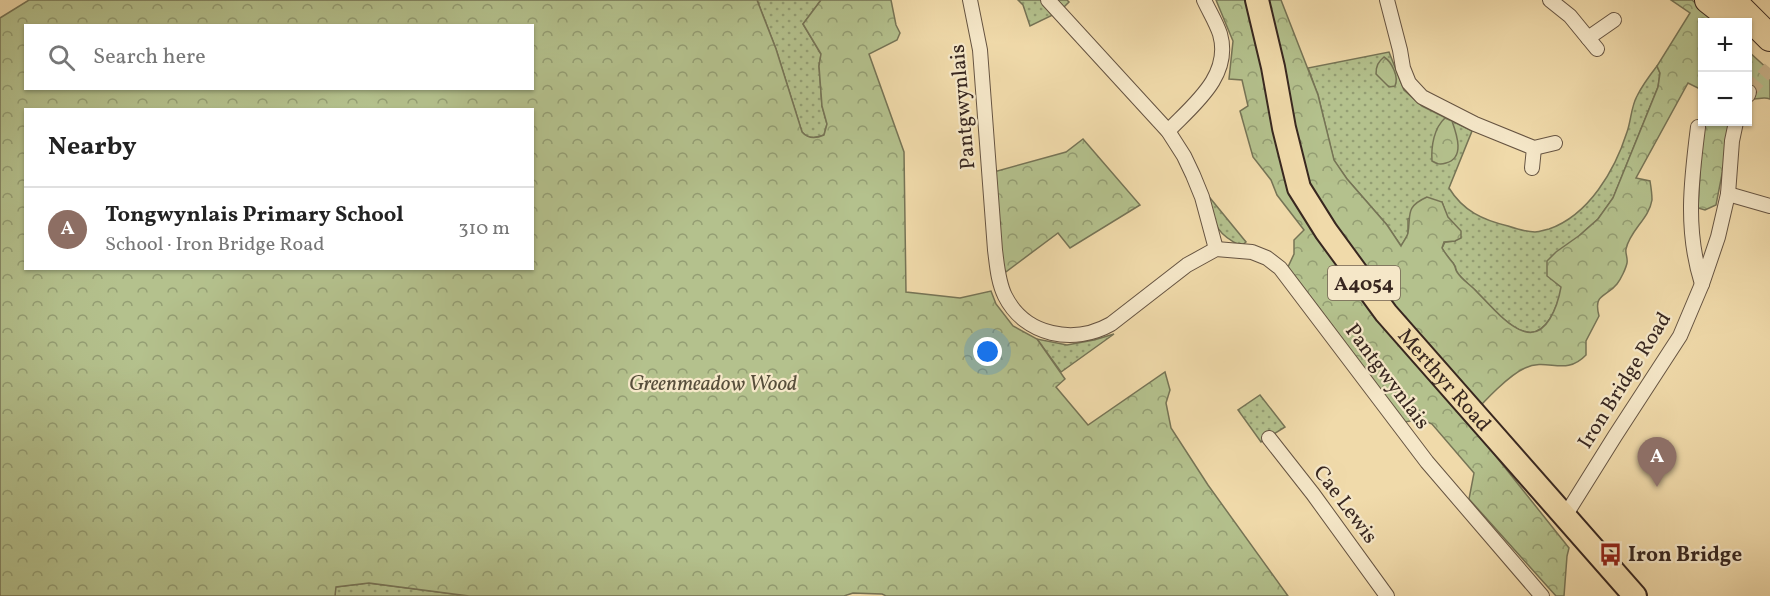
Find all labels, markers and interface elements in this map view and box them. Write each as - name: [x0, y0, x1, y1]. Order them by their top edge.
- map controls: [1698, 18, 1752, 126]
- button: +: [1698, 18, 1752, 72]
- search box: [24, 24, 534, 90]
- icon: search: [45, 41, 78, 74]
- text: Search here: [93, 42, 206, 73]
- street label: Pantgwynlais: [944, 43, 983, 171]
- button: −: [1698, 72, 1752, 126]
- text: Nearby: [48, 129, 137, 165]
- text: Tongwynlais Primary School: [105, 200, 404, 231]
- text: A: [60, 215, 75, 243]
- text: 310 m: [458, 215, 510, 243]
- text: School · Iron Bridge Road: [105, 231, 324, 259]
- road number: A4054: [1328, 266, 1400, 300]
- street label: Iron Bridge Road: [1572, 307, 1679, 455]
- street label: Pantgwynlais: [1337, 318, 1436, 436]
- street label: Merthyr Road: [1390, 323, 1497, 439]
- your location: [973, 337, 1002, 366]
- park label: Greenmeadow Wood: [629, 370, 797, 399]
- pin: A: [1638, 438, 1676, 487]
- street label: Cae Lewis: [1306, 460, 1384, 550]
- bus stop icon: Iron Bridge: [1597, 541, 1623, 567]
- place label: Iron Bridge: [1628, 541, 1742, 570]

